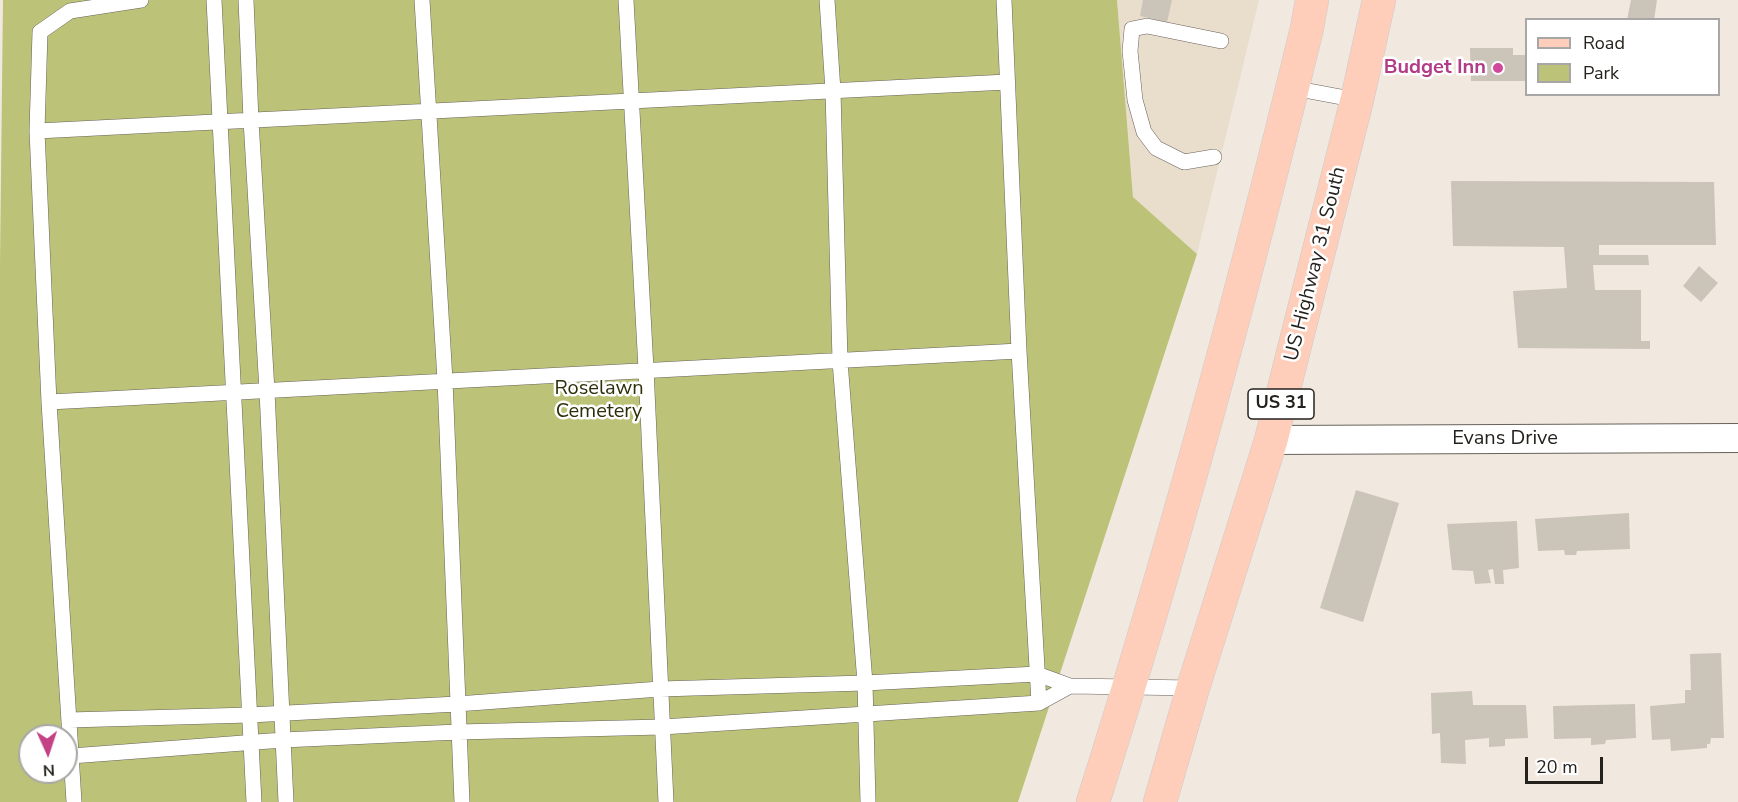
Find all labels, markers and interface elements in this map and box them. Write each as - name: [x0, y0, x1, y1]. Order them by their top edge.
- legend: [1525, 18, 1720, 96]
- text: Road: [1583, 31, 1625, 55]
- place label: Budget Inn: [1384, 56, 1486, 80]
- marker: Budget Inn: [1491, 61, 1505, 75]
- text: Park: [1583, 61, 1619, 85]
- street label: US Highway 31 South: [1280, 164, 1352, 364]
- park label: Roselawn Cemetery: [554, 377, 644, 424]
- road number: US 31: [1248, 389, 1314, 419]
- street label: Evans Drive: [1452, 427, 1558, 451]
- north arrow: [18, 724, 78, 784]
- scale bar: [1528, 745, 1606, 783]
- text: 20 m: [1536, 755, 1578, 779]
- text: N: [42, 759, 55, 781]

